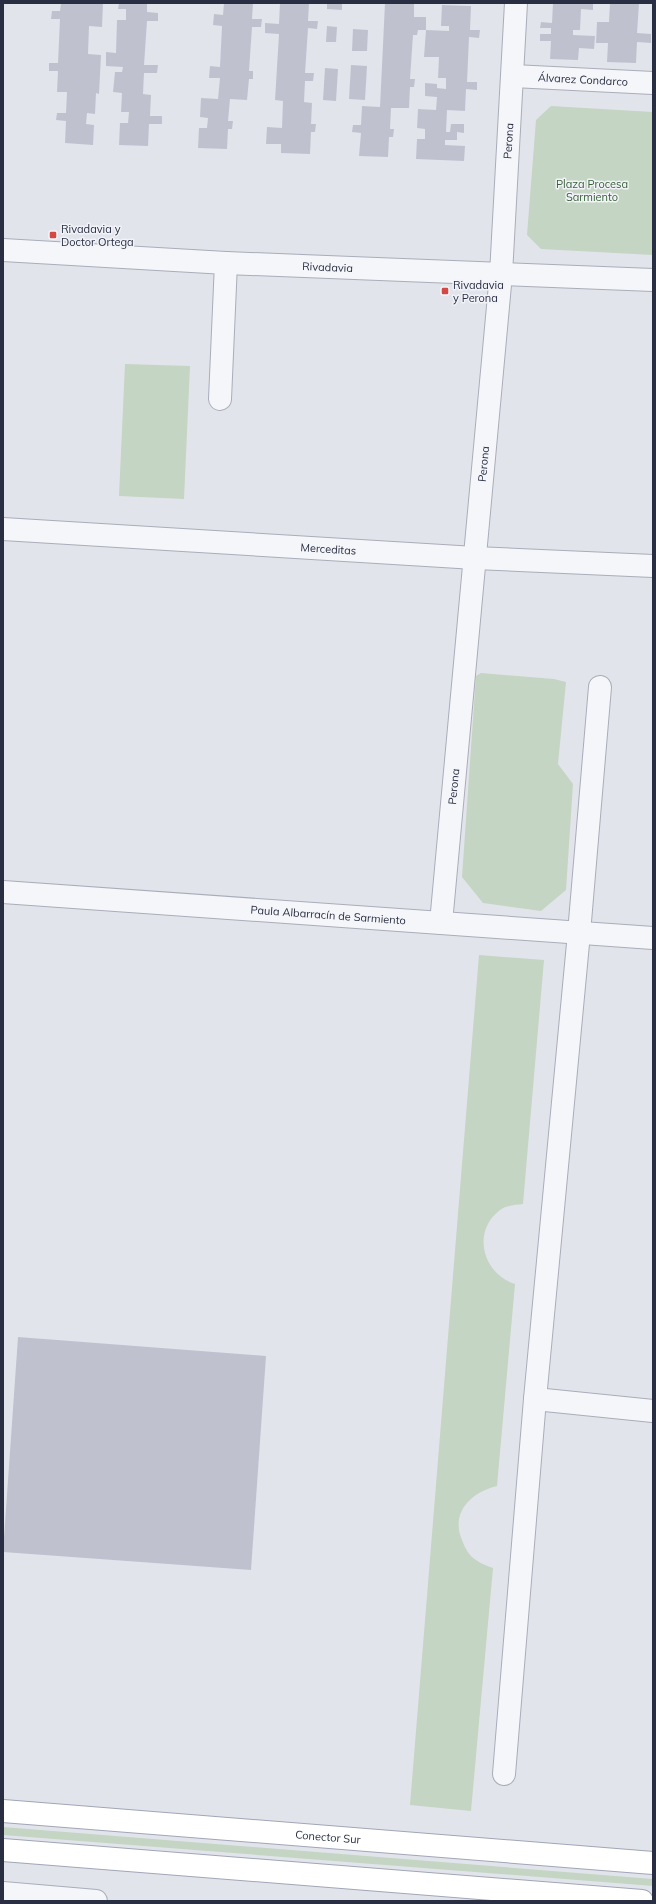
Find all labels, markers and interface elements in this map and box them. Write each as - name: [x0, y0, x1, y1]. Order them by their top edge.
- street label: Álvarez Condarco: [538, 70, 628, 89]
- street label: Perona: [500, 123, 516, 159]
- park label: Plaza Procesa Sarmiento: [556, 177, 628, 204]
- place label: Rivadavia y Doctor Ortega: [61, 222, 134, 249]
- marker: Rivadavia y Doctor Ortega: [48, 230, 58, 240]
- street label: Rivadavia: [302, 259, 353, 275]
- place label: Rivadavia y Perona: [453, 278, 504, 305]
- marker: Rivadavia y Perona: [440, 286, 450, 296]
- street label: Perona: [475, 445, 492, 483]
- street label: Merceditas: [300, 540, 357, 558]
- street label: Perona: [445, 768, 462, 805]
- street label: Paula Albarracín de Sarmiento: [250, 903, 406, 927]
- street label: Conector Sur: [295, 1827, 361, 1847]

